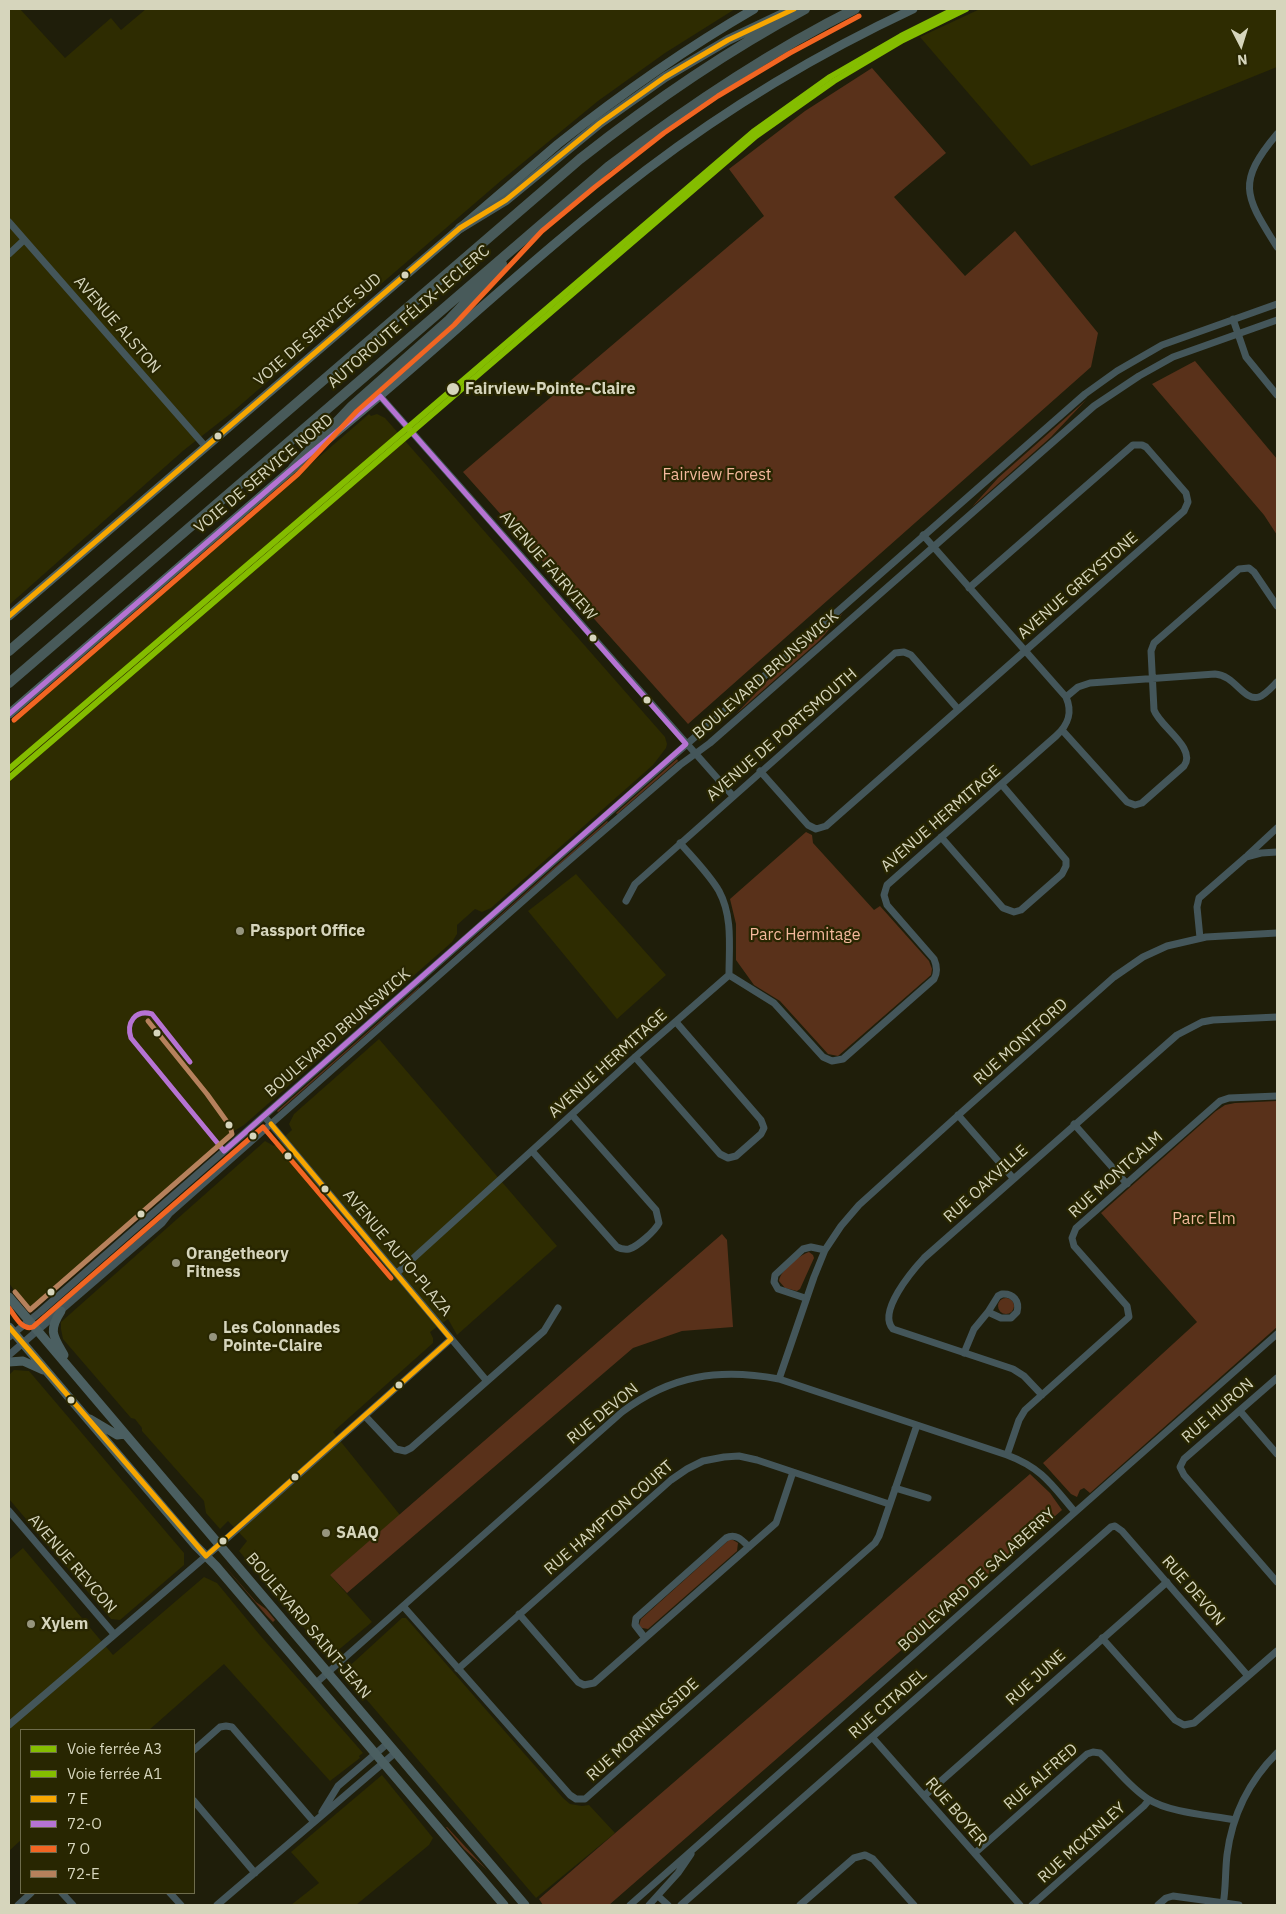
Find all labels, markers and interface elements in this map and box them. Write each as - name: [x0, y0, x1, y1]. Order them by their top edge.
- north arrow: [1216, 20, 1266, 70]
- text: N: [1236, 51, 1248, 69]
- street label: AUTOROUTE FÉLIX-LECLERC: [324, 241, 494, 393]
- street label: VOIE DE SERVICE SUD: [250, 269, 386, 391]
- unlabelled marker: [400, 270, 410, 280]
- street label: AVENUE ALSTON: [69, 272, 165, 378]
- place label: Fairview-Pointe-Claire: [465, 379, 635, 399]
- marker: Fairview-Pointe-Claire: [445, 381, 461, 397]
- street label: VOIE DE SERVICE NORD: [191, 410, 337, 538]
- unlabelled marker: [213, 431, 223, 441]
- park label: Fairview Forest: [663, 465, 771, 485]
- street label: AVENUE FAIRVIEW: [495, 507, 601, 625]
- street label: AVENUE GREYSTONE: [1014, 528, 1142, 644]
- street label: BOULEVARD BRUNSWICK: [689, 607, 843, 743]
- unlabelled marker: [588, 633, 598, 643]
- street label: AVENUE DE PORTSMOUTH: [703, 665, 861, 805]
- unlabelled marker: [642, 695, 652, 705]
- street label: AVENUE HERMITAGE: [877, 762, 1005, 876]
- place label: Passport Office: [250, 921, 365, 941]
- marker: Passport Office: [234, 925, 246, 937]
- park label: Parc Hermitage: [750, 925, 860, 945]
- street label: BOULEVARD BRUNSWICK: [261, 965, 415, 1101]
- street label: RUE MONTFORD: [970, 995, 1072, 1089]
- street label: AVENUE HERMITAGE: [545, 1006, 671, 1122]
- unlabelled marker: [152, 1028, 162, 1038]
- unlabelled marker: [224, 1120, 234, 1130]
- street label: RUE MONTCALM: [1065, 1128, 1167, 1222]
- unlabelled marker: [248, 1131, 258, 1141]
- street label: RUE OAKVILLE: [940, 1141, 1032, 1227]
- unlabelled marker: [283, 1151, 293, 1161]
- unlabelled marker: [320, 1184, 330, 1194]
- street label: AVENUE AUTO-PLAZA: [338, 1186, 456, 1320]
- unlabelled marker: [136, 1209, 146, 1219]
- park label: Parc Elm: [1172, 1209, 1236, 1229]
- place label: Orangetheory Fitness: [186, 1244, 289, 1282]
- marker: Orangetheory Fitness: [170, 1257, 182, 1269]
- unlabelled marker: [46, 1287, 56, 1297]
- place label: Les Colonnades Pointe-Claire: [223, 1318, 340, 1356]
- marker: Les Colonnades Pointe-Claire: [207, 1331, 219, 1343]
- street label: RUE HURON: [1178, 1375, 1258, 1447]
- street label: RUE DEVON: [564, 1379, 642, 1449]
- unlabelled marker: [394, 1380, 404, 1390]
- unlabelled marker: [66, 1395, 76, 1405]
- street label: RUE HAMPTON COURT: [541, 1457, 677, 1579]
- unlabelled marker: [290, 1472, 300, 1482]
- street label: BOULEVARD DE SALABERRY: [894, 1504, 1060, 1656]
- street label: AVENUE REVCON: [24, 1510, 120, 1618]
- place label: SAAQ: [336, 1523, 379, 1543]
- marker: SAAQ: [320, 1527, 332, 1539]
- unlabelled marker: [218, 1536, 228, 1546]
- street label: BOULEVARD SAINT-JEAN: [241, 1549, 375, 1703]
- street label: RUE DEVON: [1158, 1552, 1228, 1630]
- place label: Xylem: [41, 1614, 88, 1634]
- marker: Xylem: [25, 1618, 37, 1630]
- street label: RUE JUNE: [1002, 1646, 1070, 1710]
- street label: RUE CITADEL: [845, 1665, 931, 1743]
- street label: RUE MORNINGSIDE: [583, 1675, 703, 1785]
- legend: [20, 1729, 195, 1894]
- text: Voie ferrée A3: [67, 1739, 162, 1758]
- street label: RUE ALFRED: [1000, 1740, 1082, 1814]
- text: Voie ferrée A1: [67, 1764, 162, 1783]
- street label: RUE BOYER: [921, 1774, 991, 1850]
- text: 7 E: [67, 1789, 88, 1808]
- street label: RUE MCKINLEY: [1034, 1799, 1130, 1887]
- text: 72-O: [67, 1814, 102, 1833]
- text: 7 O: [67, 1839, 90, 1858]
- text: 72-E: [67, 1864, 100, 1883]

